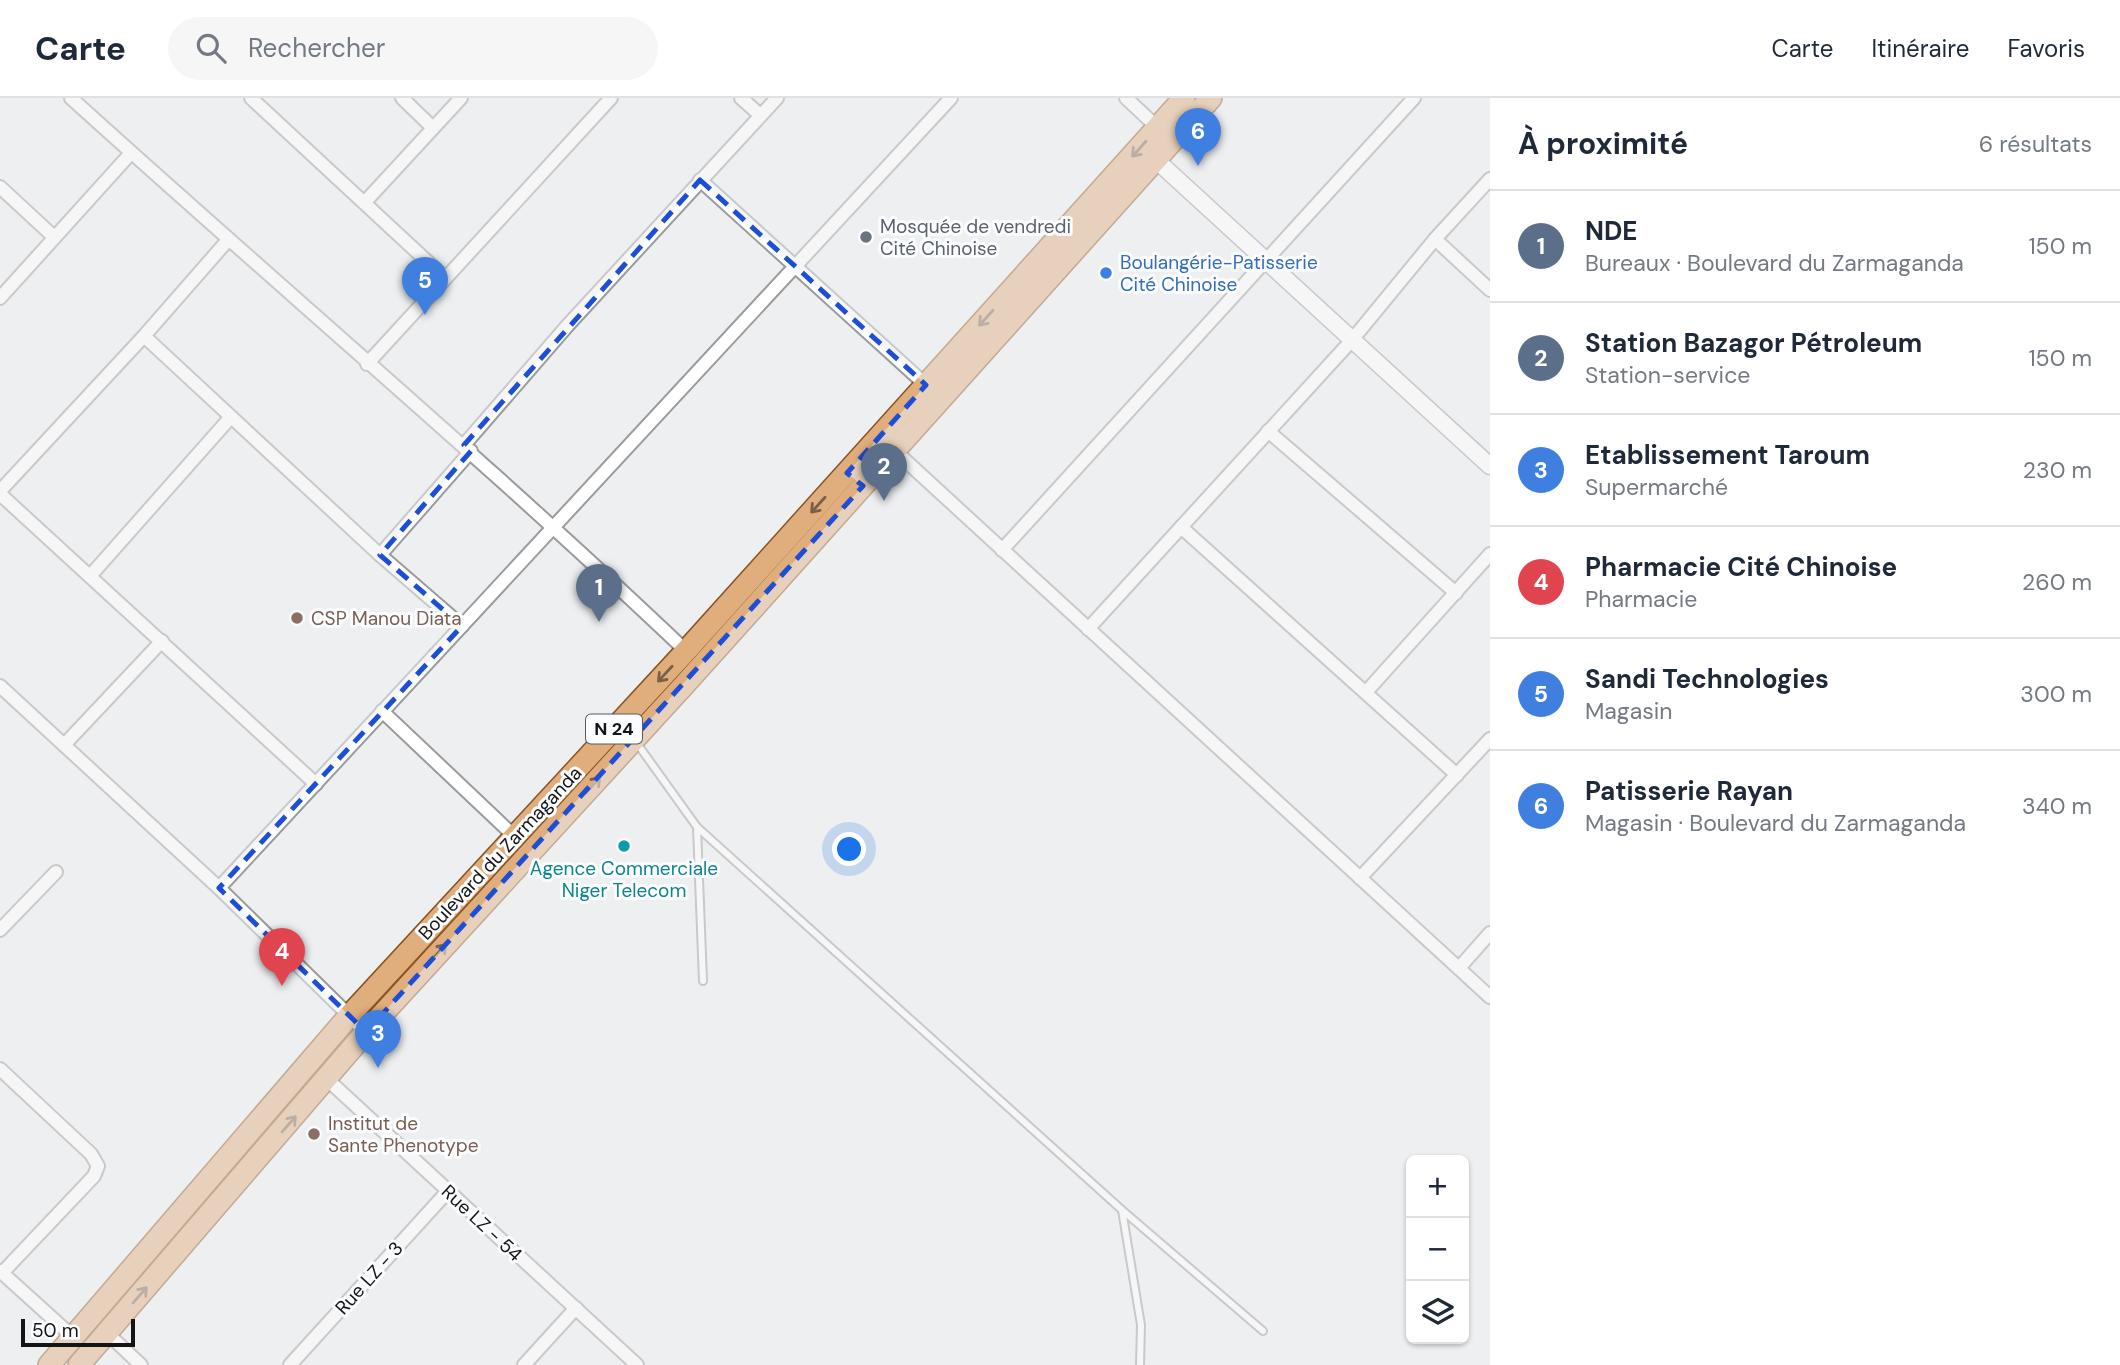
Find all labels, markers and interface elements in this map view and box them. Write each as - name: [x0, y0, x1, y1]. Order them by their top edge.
- search box: [168, 17, 658, 80]
- text: Carte: [35, 27, 126, 70]
- icon: search: [192, 29, 230, 67]
- text: Rechercher: [248, 31, 385, 65]
- text: Carte: [1772, 33, 1833, 64]
- text: Itinéraire: [1871, 33, 1969, 64]
- text: Favoris: [2007, 33, 2085, 64]
- pin: 6: [1175, 108, 1221, 166]
- text: À proximité: [1518, 124, 1688, 163]
- text: 6 résultats: [1979, 129, 2092, 159]
- one-way arrow: [1130, 140, 1147, 157]
- place label: Mosquée de vendredi Cité Chinoise: [880, 214, 1071, 261]
- text: NDE: [1585, 214, 1638, 248]
- marker: Mosquée de vendredi Cité Chinoise: [858, 229, 874, 245]
- text: 1: [1537, 231, 1545, 261]
- text: 150 m: [2028, 231, 2092, 261]
- text: Bureaux · Boulevard du Zarmaganda: [1585, 248, 1964, 278]
- place label: Boulangérie-Patisserie Cité Chinoise: [1120, 250, 1318, 297]
- pin: 5: [402, 257, 448, 315]
- marker: Boulangérie-Patisserie Cité Chinoise: [1098, 265, 1114, 281]
- one-way arrow: [978, 309, 995, 326]
- text: Station Bazagor Pétroleum: [1585, 326, 1922, 360]
- text: 2: [1534, 343, 1548, 373]
- text: 150 m: [2028, 343, 2092, 373]
- text: Station-service: [1585, 360, 1750, 390]
- text: Etablissement Taroum: [1585, 438, 1870, 472]
- pin: 2: [861, 443, 907, 501]
- text: 3: [1534, 455, 1548, 485]
- text: 230 m: [2023, 455, 2092, 485]
- text: Supermarché: [1585, 472, 1728, 502]
- one-way arrow: [810, 496, 826, 514]
- text: Pharmacie Cité Chinoise: [1585, 550, 1897, 584]
- pin: 1: [576, 564, 622, 622]
- text: 4: [1534, 567, 1548, 597]
- text: 260 m: [2022, 567, 2092, 597]
- text: Pharmacie: [1585, 584, 1697, 614]
- place label: CSP Manou Diata: [311, 606, 462, 631]
- marker: CSP Manou Diata: [289, 610, 305, 626]
- text: Sandi Technologies: [1585, 662, 1829, 696]
- one-way arrow: [657, 665, 673, 683]
- text: 5: [1534, 679, 1548, 709]
- text: 300 m: [2020, 679, 2092, 709]
- text: Magasin: [1585, 696, 1672, 726]
- road number: N 24: [586, 714, 642, 744]
- street label: Boulevard du Zarmaganda: [413, 761, 587, 945]
- text: Patisserie Rayan: [1585, 774, 1793, 808]
- one-way arrow: [584, 777, 601, 794]
- text: 6: [1534, 791, 1548, 821]
- text: 340 m: [2022, 791, 2092, 821]
- text: Magasin · Boulevard du Zarmaganda: [1585, 808, 1966, 838]
- your location: [832, 832, 866, 866]
- marker: Agence Commerciale Niger Telecom: [616, 838, 632, 854]
- place label: Agence Commerciale Niger Telecom: [530, 856, 718, 903]
- pin: 4: [259, 928, 305, 986]
- one-way arrow: [431, 943, 447, 961]
- pin: 3: [355, 1010, 401, 1068]
- place label: Institut de Sante Phenotype: [328, 1111, 479, 1158]
- one-way arrow: [281, 1115, 297, 1133]
- marker: Institut de Sante Phenotype: [306, 1126, 322, 1142]
- map controls: [1406, 1155, 1469, 1344]
- button: +: [1406, 1155, 1469, 1218]
- street label: Rue LZ - 54: [436, 1179, 528, 1267]
- button: −: [1406, 1218, 1469, 1281]
- street label: Rue LZ - 3: [330, 1236, 408, 1320]
- button: layers: [1406, 1281, 1469, 1344]
- one-way arrow: [132, 1286, 148, 1304]
- scale bar: [21, 1316, 135, 1348]
- text: 50 m: [32, 1318, 79, 1343]

